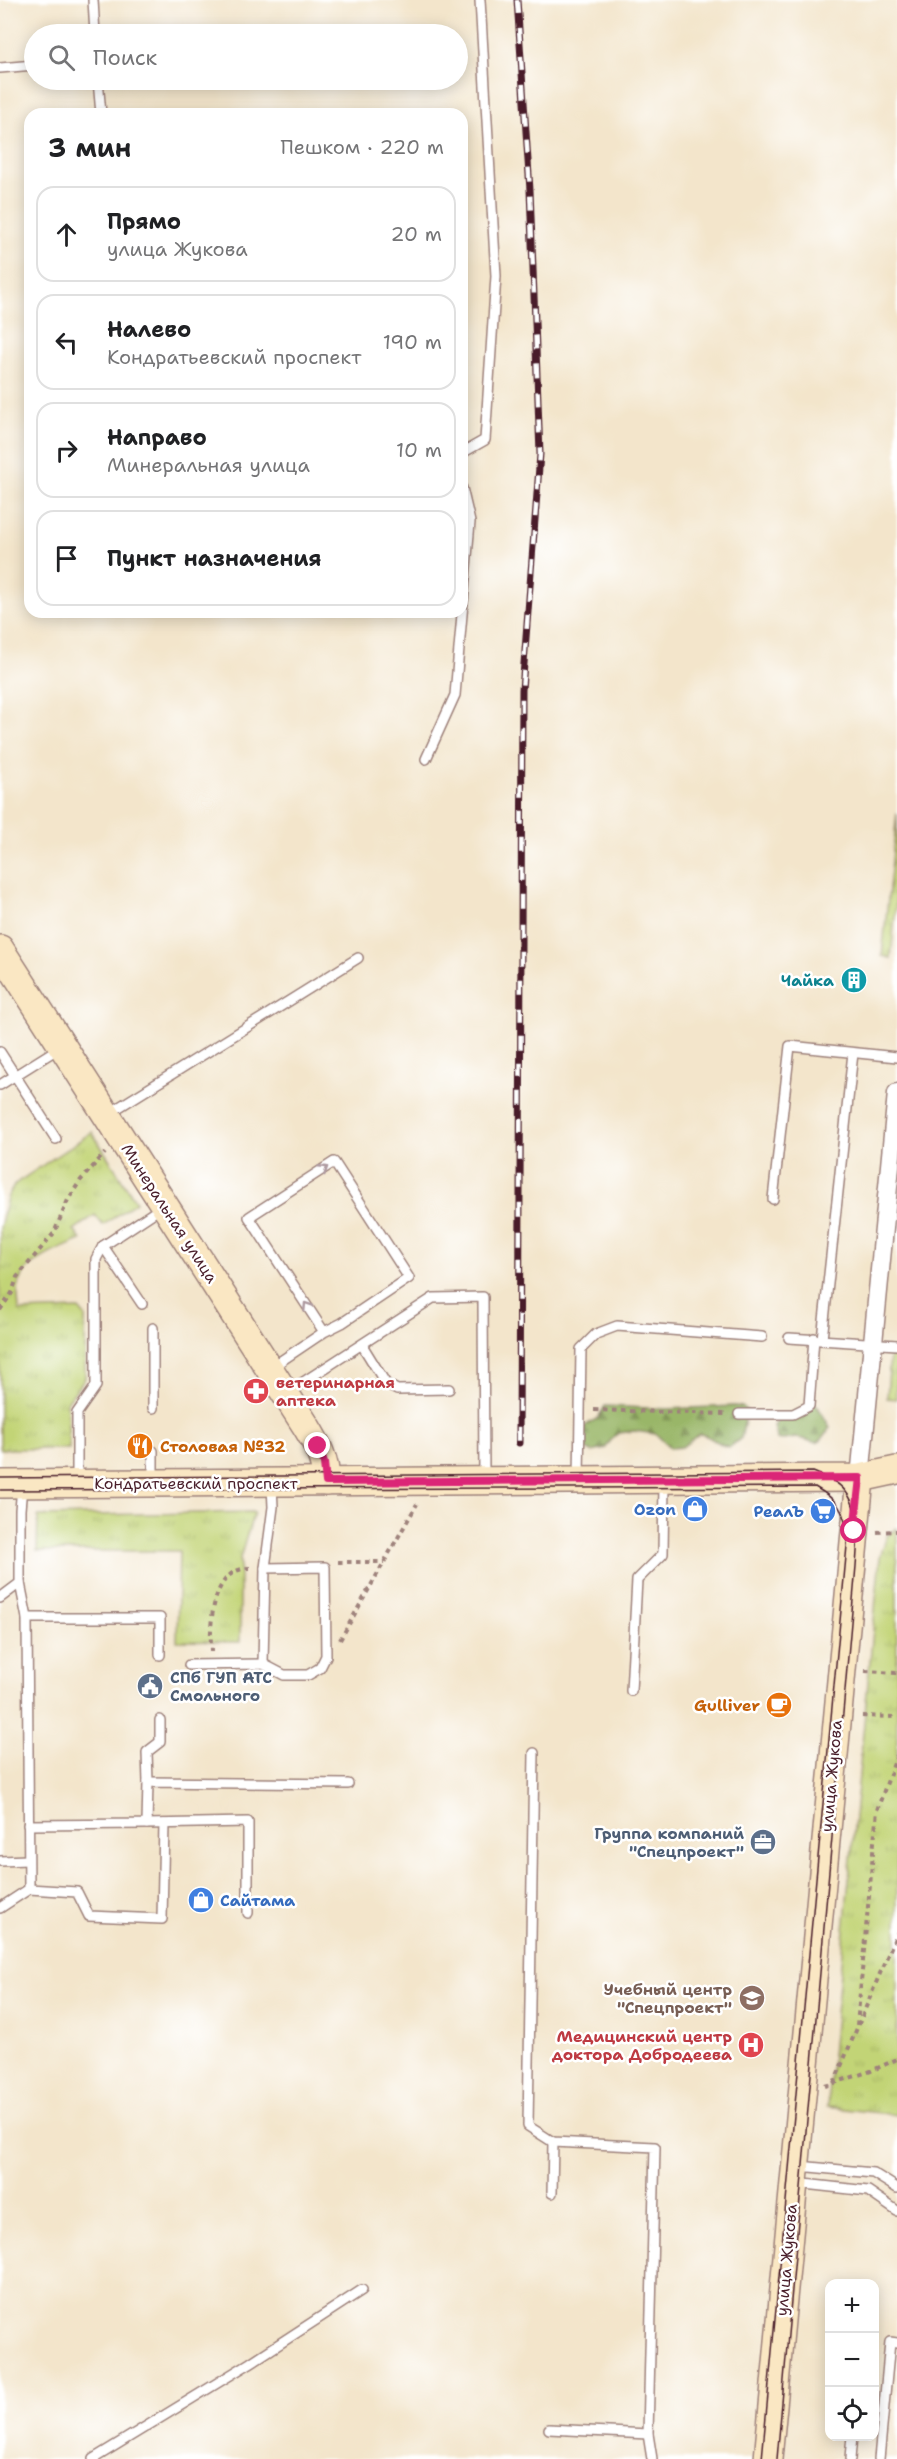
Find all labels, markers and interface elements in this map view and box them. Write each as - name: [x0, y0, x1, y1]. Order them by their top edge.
- search box: [24, 24, 468, 90]
- icon: search: [45, 41, 78, 74]
- text: Поиск: [93, 43, 157, 72]
- text: 3 мин: [48, 130, 131, 165]
- text: Пешком · 220 m: [281, 134, 444, 160]
- text: Прямо: [107, 207, 181, 236]
- icon: ahead: [50, 218, 83, 251]
- text: 20 m: [391, 221, 442, 247]
- text: улица Жукова: [107, 236, 248, 262]
- text: Налево: [107, 315, 191, 344]
- icon: left: [50, 326, 83, 359]
- text: 190 m: [383, 329, 442, 355]
- text: Кондратьевский проспект: [107, 344, 361, 370]
- text: Направо: [107, 423, 207, 452]
- icon: right: [50, 434, 83, 467]
- text: 10 m: [396, 437, 442, 463]
- text: Минеральная улица: [107, 452, 310, 478]
- icon: arrive: [50, 542, 83, 575]
- text: Пункт назначения: [107, 544, 321, 573]
- building icon: Чайка: [839, 965, 869, 995]
- place label: Чайка: [781, 970, 834, 991]
- street label: Минеральная улица: [117, 1140, 223, 1287]
- one-way arrow: [317, 1165, 328, 1176]
- one-way arrow: [303, 1302, 314, 1313]
- place label: ветеринарная аптека: [276, 1372, 395, 1411]
- pharmacy icon: ветеринарная аптека: [241, 1376, 271, 1406]
- restaurant icon: Столовая №32: [125, 1431, 155, 1461]
- route end: [304, 1432, 330, 1458]
- place label: Столовая №32: [160, 1436, 286, 1457]
- street label: Кондратьевский проспект: [94, 1473, 299, 1494]
- shop icon: Ozon: [680, 1494, 710, 1524]
- supermarket icon: РеалЪ: [808, 1496, 838, 1526]
- place label: Ozon: [634, 1499, 676, 1520]
- place label: РеалЪ: [754, 1501, 804, 1522]
- route start: [840, 1517, 866, 1543]
- place label: СПб ГУП АТС Смольного: [170, 1667, 272, 1706]
- public building icon: СПб ГУП АТС Смольного: [135, 1671, 165, 1701]
- cafe icon: Gulliver: [764, 1690, 794, 1720]
- place label: Gulliver: [694, 1695, 760, 1716]
- street label: улица Жукова: [816, 1719, 847, 1833]
- place label: Группа компаний "Спецпроект": [594, 1823, 744, 1862]
- office icon: Группа компаний "Спецпроект": [748, 1827, 778, 1857]
- shop icon: Сайтама: [186, 1885, 216, 1915]
- place label: Сайтама: [220, 1890, 295, 1911]
- place label: Учебный центр "Спецпроект": [604, 1979, 732, 2018]
- school or university icon: Учебный центр "Спецпроект": [737, 1983, 767, 2013]
- place label: Медицинский центр доктора Добродеева: [552, 2026, 732, 2065]
- hospital icon: Медицинский центр доктора Добродеева: [736, 2030, 766, 2060]
- street label: улица Жукова: [771, 2203, 802, 2317]
- map controls: [825, 2279, 879, 2441]
- button: +: [825, 2279, 879, 2333]
- button: −: [825, 2333, 879, 2387]
- button: locate: [825, 2387, 879, 2441]

